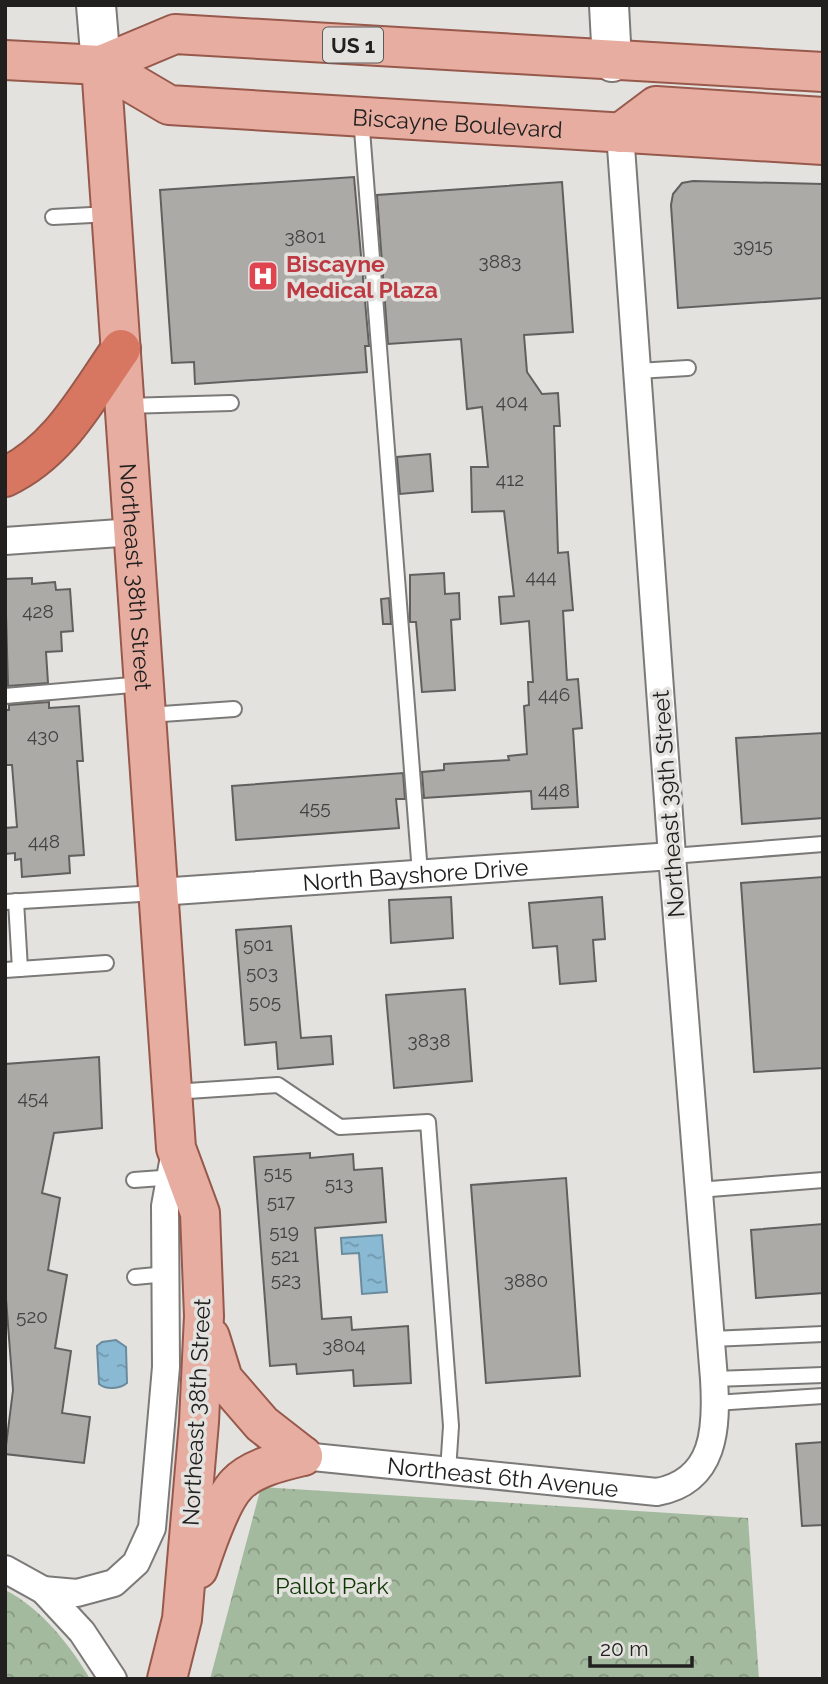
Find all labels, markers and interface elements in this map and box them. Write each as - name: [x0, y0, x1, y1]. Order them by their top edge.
- road number: US 1: [323, 28, 383, 62]
- street label: Biscayne Boulevard: [352, 103, 563, 143]
- house number: 3801: [284, 225, 326, 247]
- house number: 3915: [733, 234, 773, 256]
- place label: Biscayne Medical Plaza: [286, 250, 438, 303]
- house number: 3883: [479, 250, 521, 272]
- hospital icon: Biscayne Medical Plaza: [246, 259, 280, 293]
- house number: 404: [496, 390, 528, 412]
- street label: Northeast 38th Street: [115, 462, 158, 692]
- house number: 412: [496, 468, 524, 490]
- house number: 444: [525, 565, 557, 587]
- house number: 428: [22, 600, 54, 622]
- house number: 446: [538, 683, 570, 705]
- street label: Northeast 39th Street: [647, 689, 689, 918]
- house number: 430: [27, 724, 59, 746]
- house number: 448: [538, 779, 570, 801]
- house number: 455: [299, 796, 331, 818]
- house number: 448: [28, 830, 60, 852]
- street label: North Bayshore Drive: [302, 853, 529, 895]
- house number: 501: [243, 933, 273, 955]
- house number: 503: [246, 961, 278, 983]
- house number: 505: [249, 990, 281, 1012]
- house number: 3838: [408, 1029, 450, 1051]
- house number: 454: [17, 1086, 49, 1108]
- house number: 515: [264, 1161, 292, 1183]
- house number: 513: [325, 1172, 353, 1194]
- house number: 517: [267, 1190, 295, 1212]
- house number: 519: [269, 1220, 299, 1242]
- house number: 521: [271, 1244, 299, 1266]
- house number: 523: [271, 1268, 301, 1290]
- house number: 3880: [504, 1269, 548, 1291]
- street label: Northeast 38th Street: [177, 1297, 215, 1526]
- house number: 520: [16, 1305, 48, 1327]
- house number: 3804: [322, 1334, 366, 1356]
- street label: Northeast 6th Avenue: [386, 1451, 620, 1502]
- park label: Pallot Park: [275, 1572, 389, 1599]
- scale bar: [590, 1624, 692, 1668]
- text: 20 m: [600, 1636, 648, 1661]

